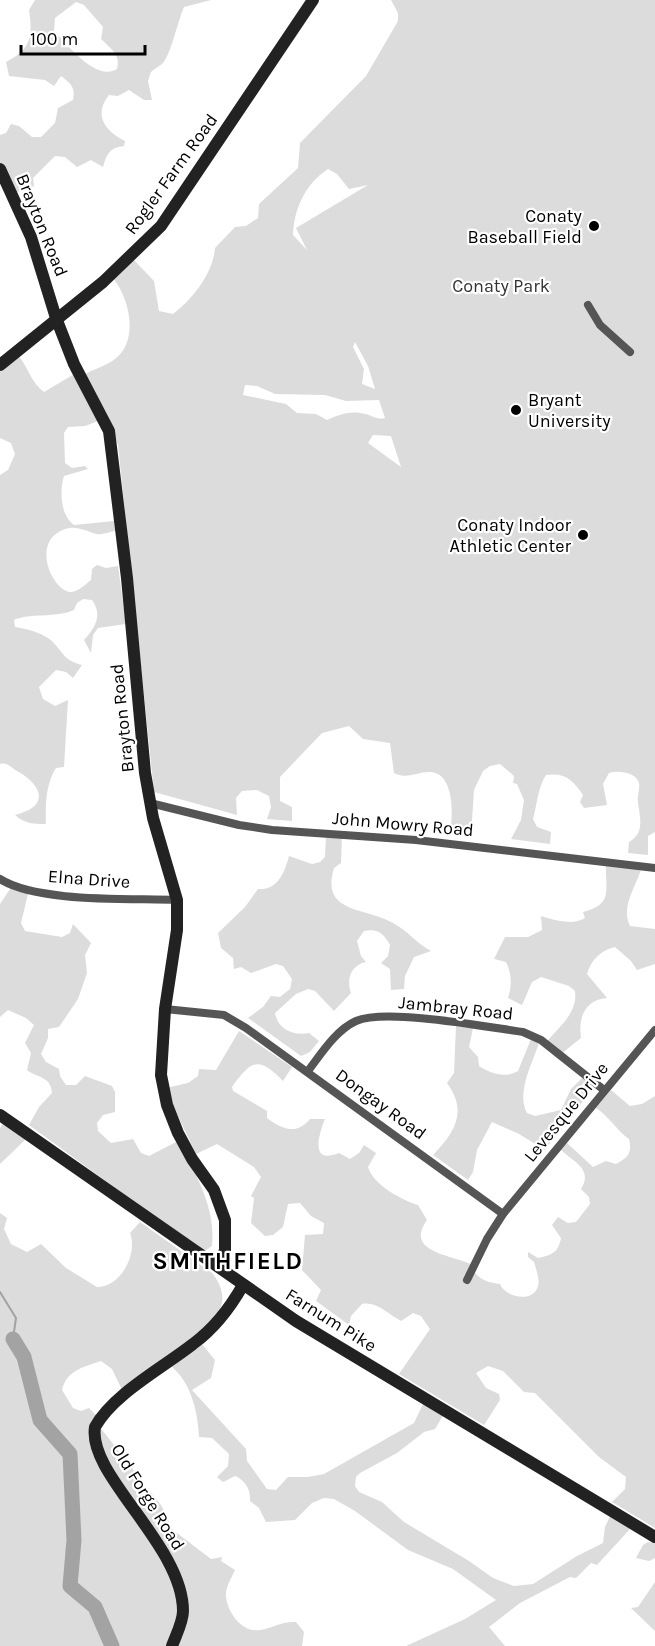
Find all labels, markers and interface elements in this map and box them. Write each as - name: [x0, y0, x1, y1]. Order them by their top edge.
- scale bar: [21, 18, 146, 56]
- text: 100 m: [30, 28, 78, 50]
- street label: Rogler Farm Road: [120, 109, 222, 239]
- street label: Brayton Road: [11, 170, 73, 280]
- place label: Conaty Baseball Field: [468, 205, 583, 248]
- marker: Conaty Baseball Field: [587, 219, 601, 233]
- park label: Conaty Park: [452, 275, 550, 297]
- place label: Bryant University: [528, 389, 611, 432]
- marker: Bryant University: [509, 403, 523, 417]
- place label: Conaty Indoor Athletic Center: [449, 514, 571, 557]
- marker: Conaty Indoor Athletic Center: [576, 528, 590, 542]
- street label: Brayton Road: [105, 663, 139, 773]
- street label: John Mowry Road: [331, 807, 475, 841]
- street label: Elna Drive: [47, 865, 131, 893]
- street label: Jambray Road: [398, 991, 514, 1025]
- street label: Levesque Drive: [519, 1058, 613, 1166]
- street label: Dongay Road: [331, 1064, 431, 1144]
- district label: SMITHFIELD: [152, 1247, 304, 1275]
- street label: Farnum Pike: [281, 1283, 381, 1357]
- street label: Old Forge Road: [106, 1440, 190, 1554]

